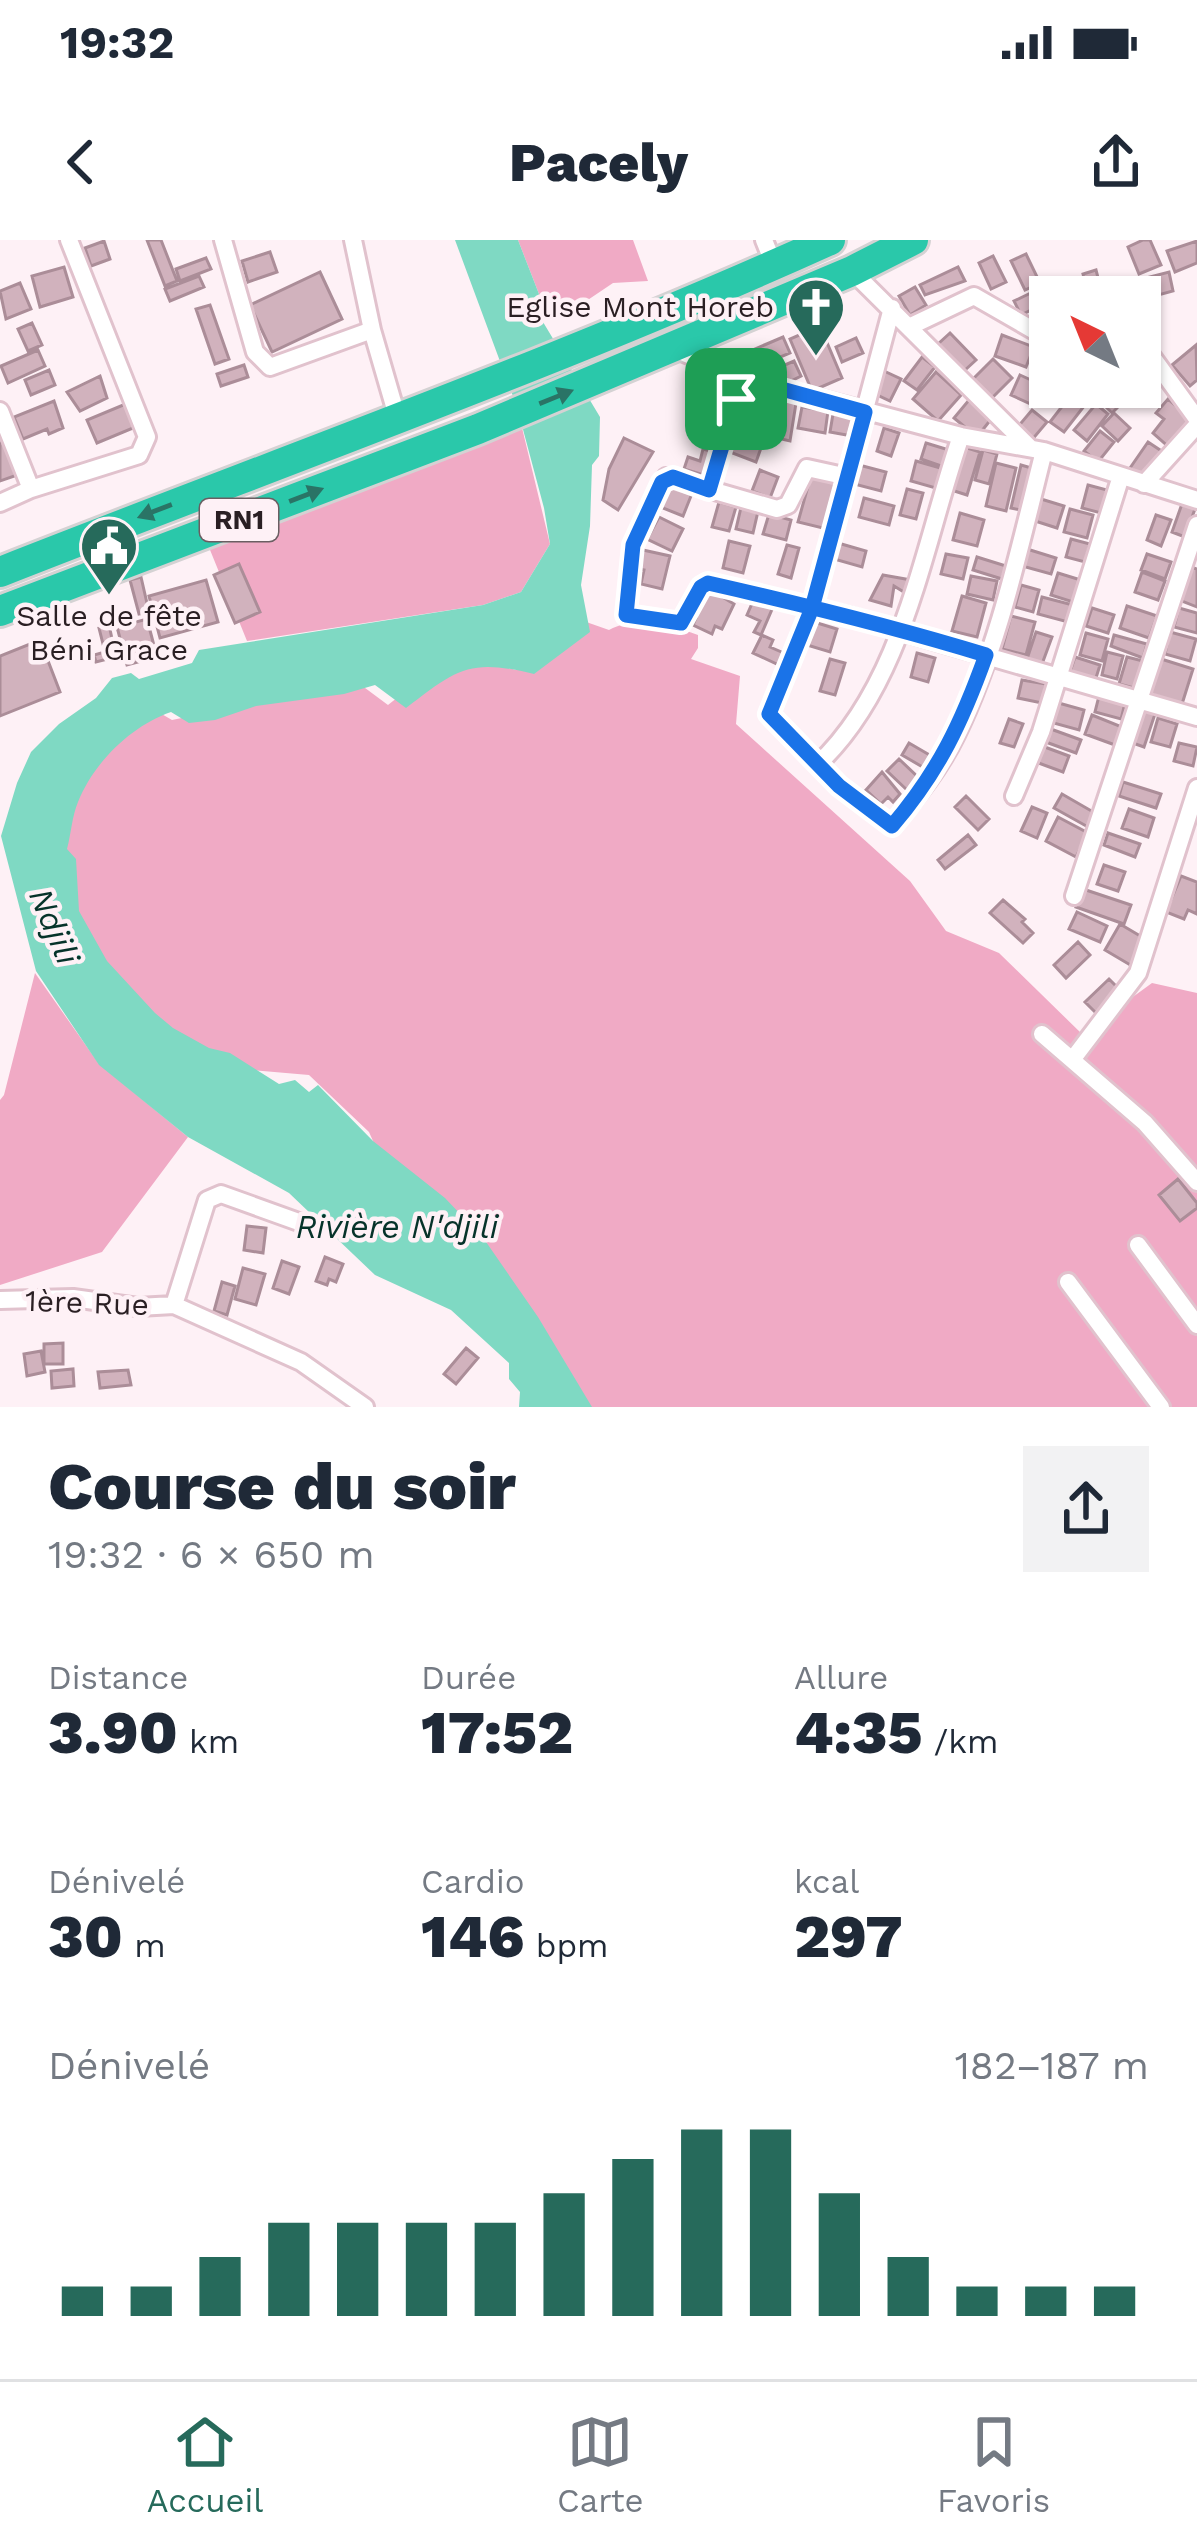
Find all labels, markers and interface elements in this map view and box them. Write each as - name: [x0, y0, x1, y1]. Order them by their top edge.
- text: 19:32: [60, 16, 174, 69]
- icon: back: [48, 129, 114, 195]
- icon: share: [1083, 129, 1149, 195]
- text: Pacely: [509, 131, 688, 194]
- church icon: Eglise Mont Horeb: [785, 276, 847, 358]
- north arrow: [1029, 276, 1161, 408]
- map controls: [1029, 276, 1161, 408]
- place label: Eglise Mont Horeb: [506, 289, 774, 324]
- pin: [685, 348, 787, 450]
- icon: arrive: [703, 366, 769, 432]
- one-way arrow: [539, 387, 575, 406]
- one-way arrow: [288, 484, 324, 503]
- road number: RN1: [200, 499, 278, 541]
- one-way arrow: [137, 502, 173, 521]
- public building icon: Salle de fête Béni Grace: [78, 515, 140, 597]
- place label: Salle de fête Béni Grace: [16, 598, 202, 667]
- water label: Ndjili: [21, 882, 89, 972]
- water label: Rivière N'djili: [296, 1207, 500, 1246]
- street label: 1ère Rue: [25, 1283, 149, 1322]
- button: share: [1023, 1446, 1149, 1572]
- text: Course du soir: [48, 1448, 516, 1525]
- text: 19:32 · 6 × 650 m: [48, 1532, 375, 1577]
- text: Distance: [48, 1658, 188, 1697]
- text: Durée: [421, 1658, 516, 1697]
- text: Allure: [794, 1658, 888, 1697]
- text: 3.90: [48, 1697, 178, 1768]
- text: 17:52: [421, 1697, 573, 1768]
- text: 4:35: [794, 1697, 923, 1768]
- text: km: [178, 1722, 239, 1761]
- text: /km: [923, 1722, 998, 1761]
- text: Dénivelé: [48, 1862, 185, 1901]
- text: Cardio: [421, 1862, 525, 1901]
- text: kcal: [794, 1862, 859, 1901]
- text: 30: [48, 1901, 123, 1972]
- text: 146: [421, 1901, 524, 1972]
- text: 297: [794, 1901, 903, 1972]
- text: m: [123, 1926, 166, 1965]
- text: bpm: [524, 1926, 609, 1965]
- text: Dénivelé: [48, 2043, 210, 2088]
- text: 182–187 m: [955, 2043, 1149, 2088]
- tab: Accueil: [147, 2409, 263, 2520]
- tab: Carte: [557, 2409, 644, 2520]
- tab: Favoris: [937, 2409, 1050, 2520]

